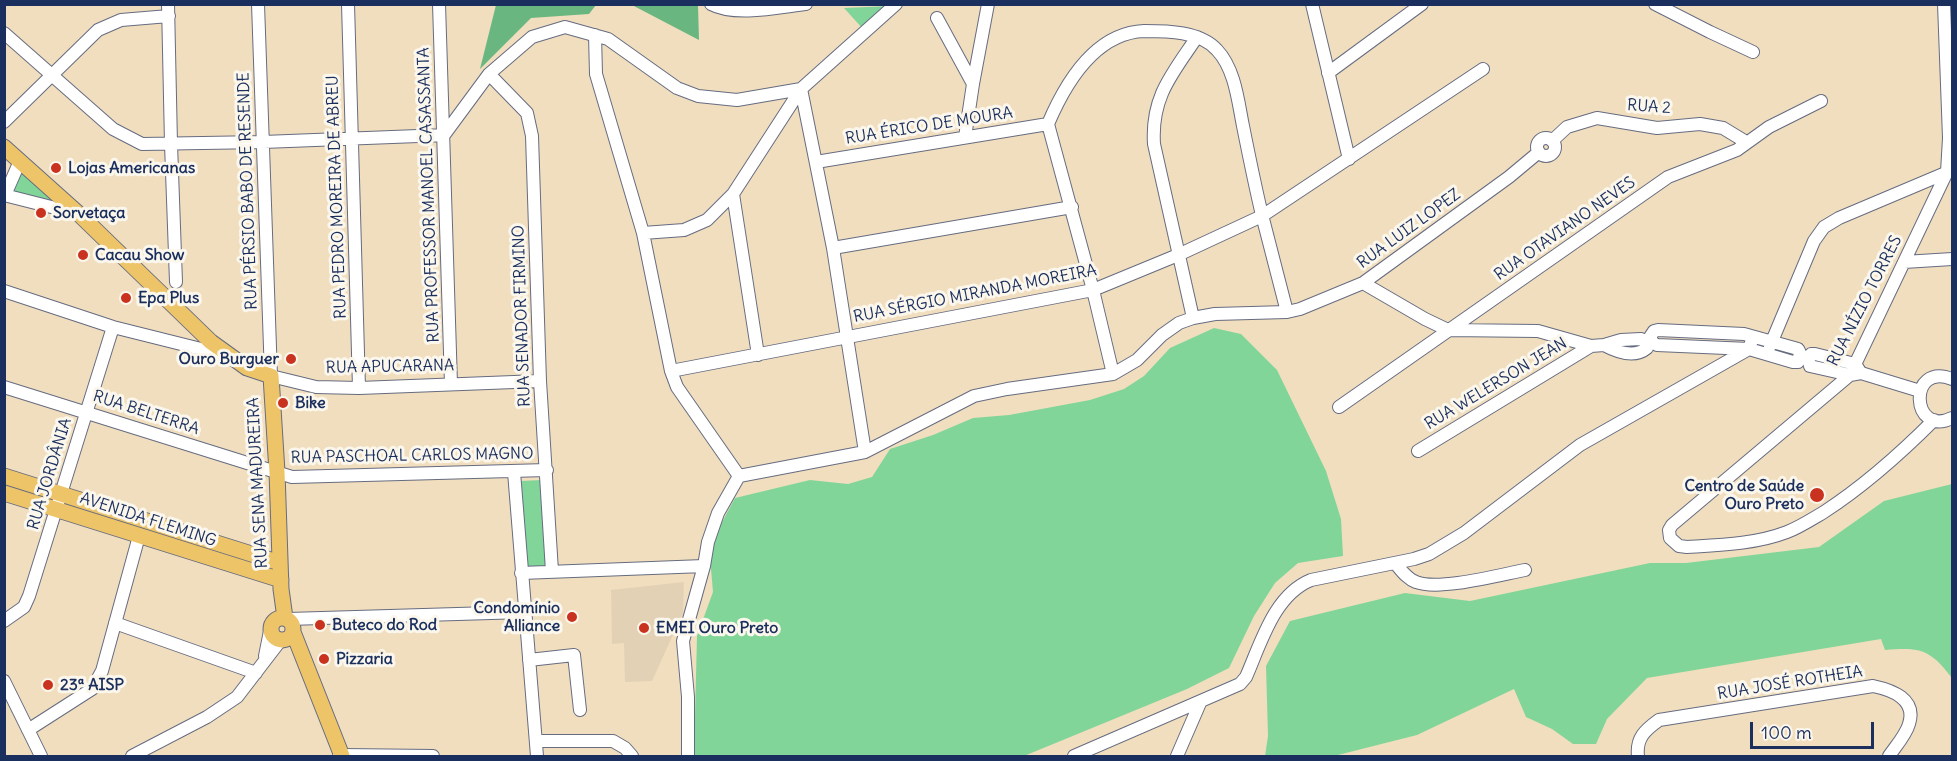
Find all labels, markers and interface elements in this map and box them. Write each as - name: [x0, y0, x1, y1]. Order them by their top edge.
- street label: RUA PROFESSOR MANOEL CASASSANTA: [414, 47, 444, 343]
- street label: RUA PÉRSIO BABO DE RESENDE: [234, 72, 262, 310]
- street label: RUA PEDRO MOREIRA DE ABREU: [323, 75, 351, 319]
- street label: RUA 2: [1626, 96, 1672, 118]
- street label: RUA ÉRICO DE MOURA: [844, 103, 1014, 149]
- place label: Lojas Americanas: [68, 158, 195, 178]
- marker: Lojas Americanas: [49, 161, 63, 175]
- street label: RUA OTAVIANO NEVES: [1491, 173, 1639, 285]
- street label: RUA LUIZ LOPEZ: [1354, 185, 1464, 273]
- place label: Sorvetaça: [53, 203, 125, 223]
- marker: Sorvetaça: [34, 206, 48, 220]
- street label: RUA SENADOR FIRMINO: [509, 225, 535, 407]
- street label: RUA NÍZIO TORRES: [1824, 232, 1906, 370]
- place label: Cacau Show: [95, 245, 184, 265]
- marker: Cacau Show: [76, 248, 90, 262]
- street label: RUA SÉRGIO MIRANDA MOREIRA: [852, 261, 1098, 327]
- place label: Epa Plus: [138, 288, 199, 308]
- marker: Epa Plus: [119, 291, 133, 305]
- street label: RUA WELERSON JEAN: [1421, 334, 1571, 434]
- place label: Ouro Burguer: [179, 349, 279, 369]
- marker: Ouro Burguer: [284, 352, 298, 366]
- street label: RUA APUCARANA: [326, 356, 454, 378]
- street label: RUA BELTERRA: [90, 387, 202, 439]
- place label: Bike: [295, 393, 326, 413]
- marker: Bike: [276, 396, 290, 410]
- street label: RUA SENA MADUREIRA: [244, 397, 272, 569]
- street label: RUA JORDÂNIA: [24, 416, 76, 532]
- street label: RUA PASCHOAL CARLOS MAGNO: [290, 444, 534, 468]
- place label: Centro de Saúde Ouro Preto: [1685, 476, 1804, 514]
- marker: Centro de Saúde Ouro Preto: [1808, 486, 1826, 504]
- street label: AVENIDA FLEMING: [77, 489, 219, 551]
- place label: Condomínio Alliance: [474, 598, 560, 636]
- marker: Condomínio Alliance: [565, 610, 579, 624]
- place label: Buteco do Rod: [332, 615, 437, 635]
- marker: Buteco do Rod: [313, 618, 327, 632]
- place label: EMEI Ouro Preto: [656, 618, 778, 638]
- marker: EMEI Ouro Preto: [637, 621, 651, 635]
- place label: Pizzaria: [336, 649, 393, 669]
- marker: Pizzaria: [317, 652, 331, 666]
- street label: RUA JOSÉ ROTHEIA: [1716, 662, 1864, 704]
- place label: 23ª AISP: [60, 675, 124, 695]
- marker: 23ª AISP: [41, 678, 55, 692]
- scale bar: [1753, 710, 1878, 748]
- text: 100 m: [1761, 721, 1812, 744]

